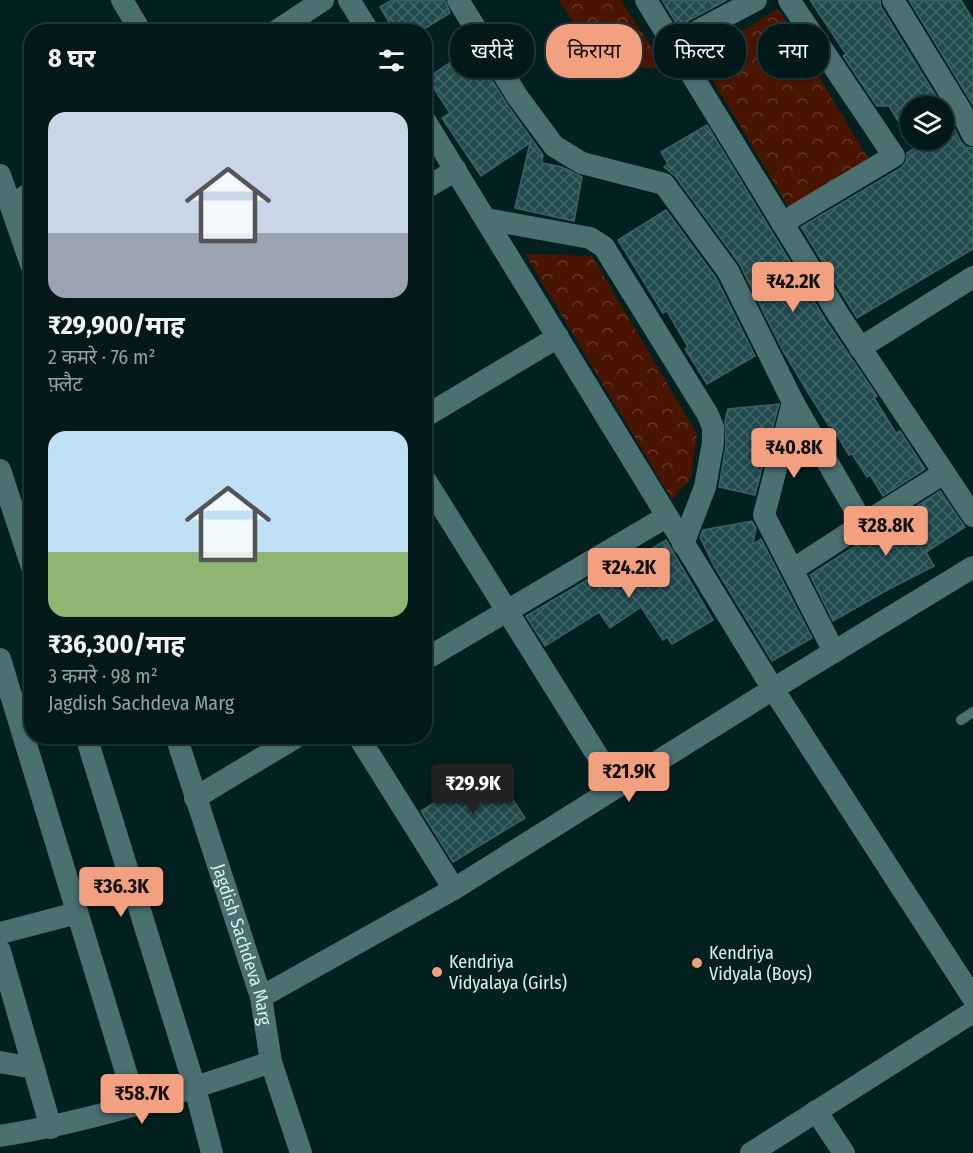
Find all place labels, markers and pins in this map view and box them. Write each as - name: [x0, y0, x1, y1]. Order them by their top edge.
- pin: ₹42.2K: [744, 262, 842, 313]
- pin: ₹40.8K: [745, 428, 843, 479]
- pin: ₹28.8K: [837, 506, 935, 557]
- pin: ₹24.2K: [580, 548, 678, 599]
- pin: ₹21.9K: [580, 752, 678, 803]
- pin: ₹29.9K: [424, 764, 522, 815]
- pin: ₹36.3K: [72, 867, 170, 918]
- place label: Kendriya Vidyala (Boys): [709, 942, 812, 985]
- place label: Kendriya Vidyalaya (Girls): [449, 951, 567, 994]
- marker: Kendriya Vidyala (Boys): [690, 956, 704, 970]
- marker: Kendriya Vidyalaya (Girls): [430, 965, 444, 979]
- pin: ₹58.7K: [93, 1074, 191, 1125]

